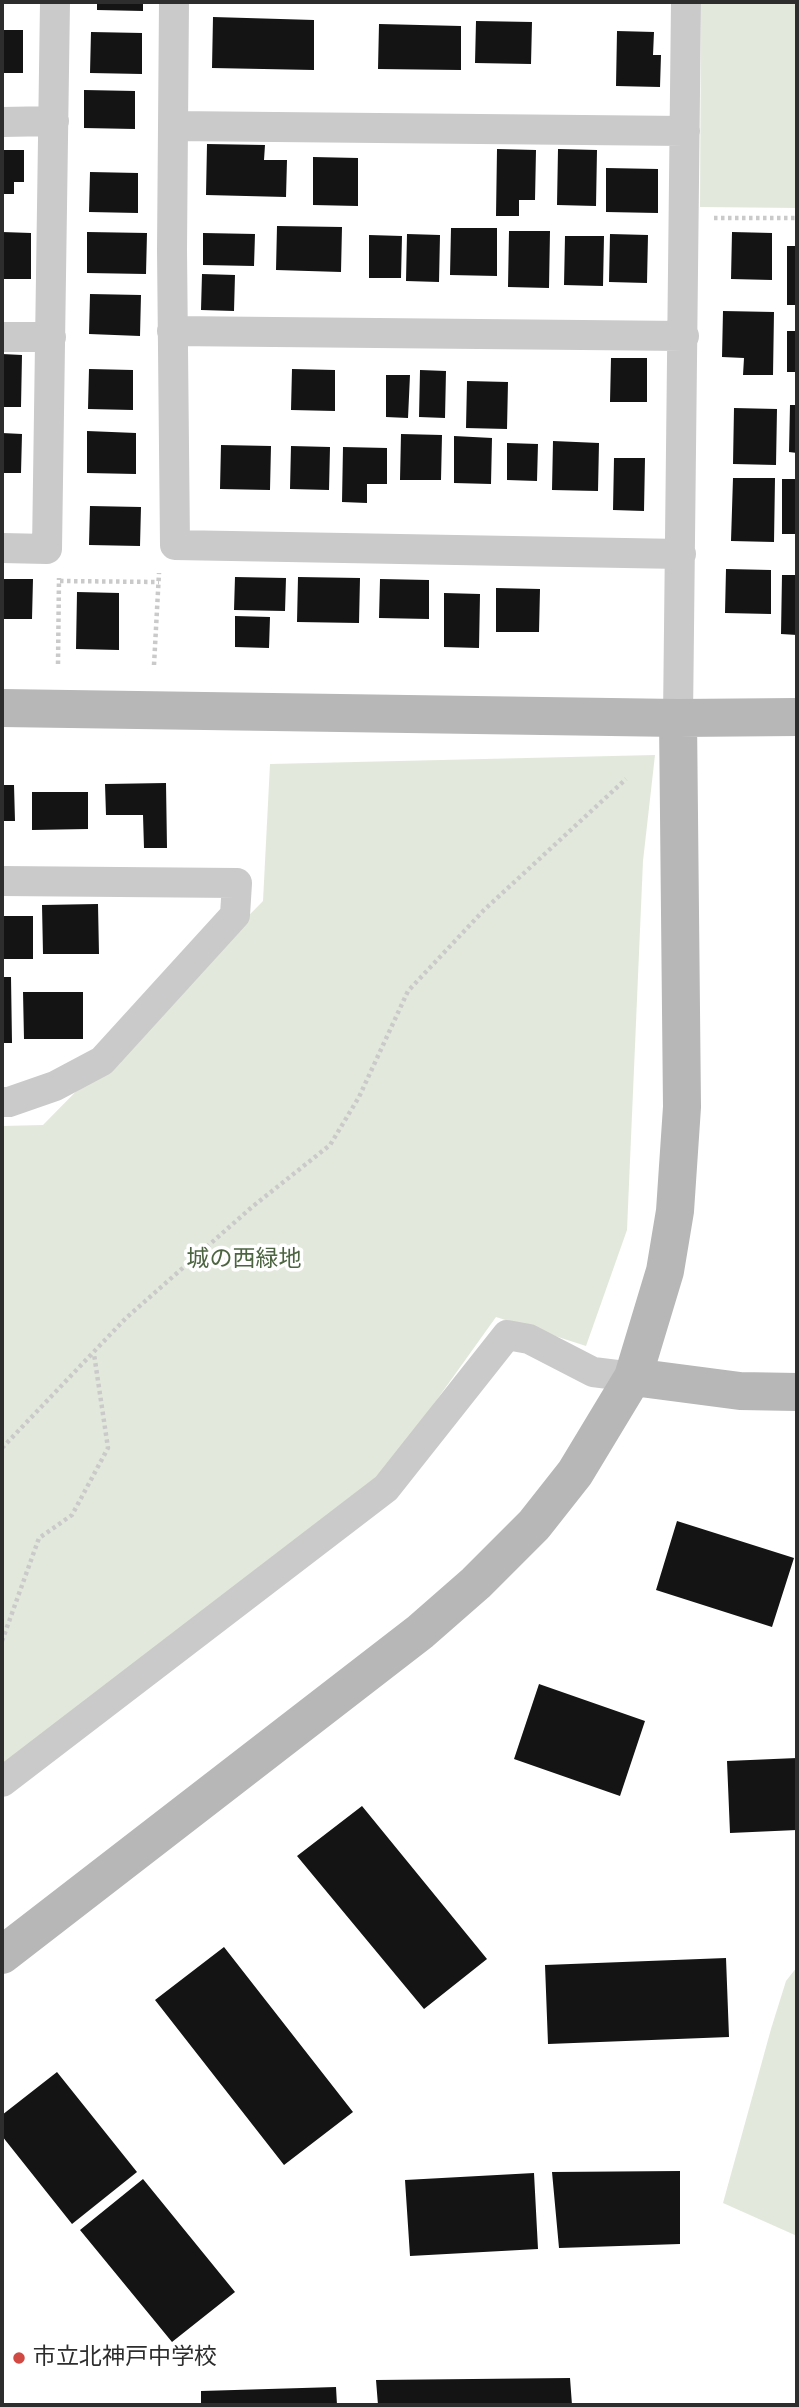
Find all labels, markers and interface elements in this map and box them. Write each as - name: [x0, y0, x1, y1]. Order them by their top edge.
- park label: 城の西緑地: [187, 1246, 301, 1274]
- place label: 市立北神戸中学校: [33, 2344, 217, 2372]
- marker: 市立北神戸中学校: [11, 2350, 27, 2366]

